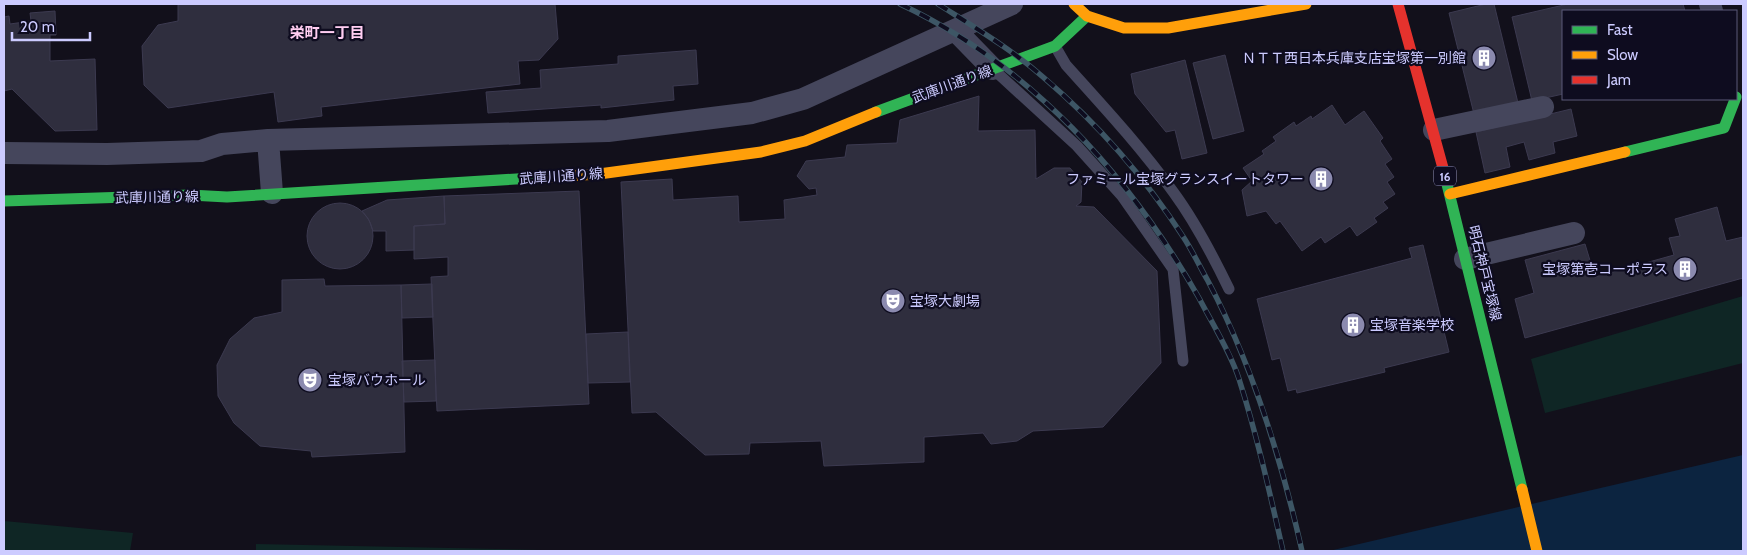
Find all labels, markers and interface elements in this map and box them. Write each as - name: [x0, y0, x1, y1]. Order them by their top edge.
- scale bar: [12, 10, 90, 42]
- legend: [1562, 10, 1737, 100]
- text: 20 m: [20, 18, 55, 36]
- text: Fast: [1607, 21, 1632, 39]
- district label: 栄町一丁目: [289, 24, 365, 42]
- building icon: ＮＴＴ西日本兵庫支店宝塚第一別館: [1471, 45, 1497, 71]
- text: Slow: [1607, 46, 1638, 64]
- place label: ＮＴＴ西日本兵庫支店宝塚第一別館: [1242, 49, 1466, 67]
- street label: 武庫川通り線: [909, 61, 995, 107]
- text: Jam: [1606, 71, 1631, 89]
- street label: 武庫川通り線: [518, 164, 604, 188]
- building icon: ファミール宝塚グランスイートタワー: [1308, 166, 1334, 192]
- road number: 16: [1434, 167, 1456, 186]
- place label: ファミール宝塚グランスイートタワー: [1066, 170, 1304, 188]
- street label: 武庫川通り線: [115, 187, 199, 207]
- street label: 明石神戸宝塚線: [1464, 223, 1506, 323]
- building icon: 宝塚第壱コーポラス: [1672, 256, 1698, 282]
- place label: 宝塚第壱コーポラス: [1542, 260, 1668, 278]
- theatre icon: 宝塚大劇場: [880, 288, 906, 314]
- place label: 宝塚大劇場: [910, 292, 980, 310]
- building icon: 宝塚音楽学校: [1340, 312, 1366, 338]
- place label: 宝塚音楽学校: [1370, 316, 1454, 334]
- theatre icon: 宝塚バウホール: [297, 367, 323, 393]
- place label: 宝塚バウホール: [328, 371, 426, 389]

